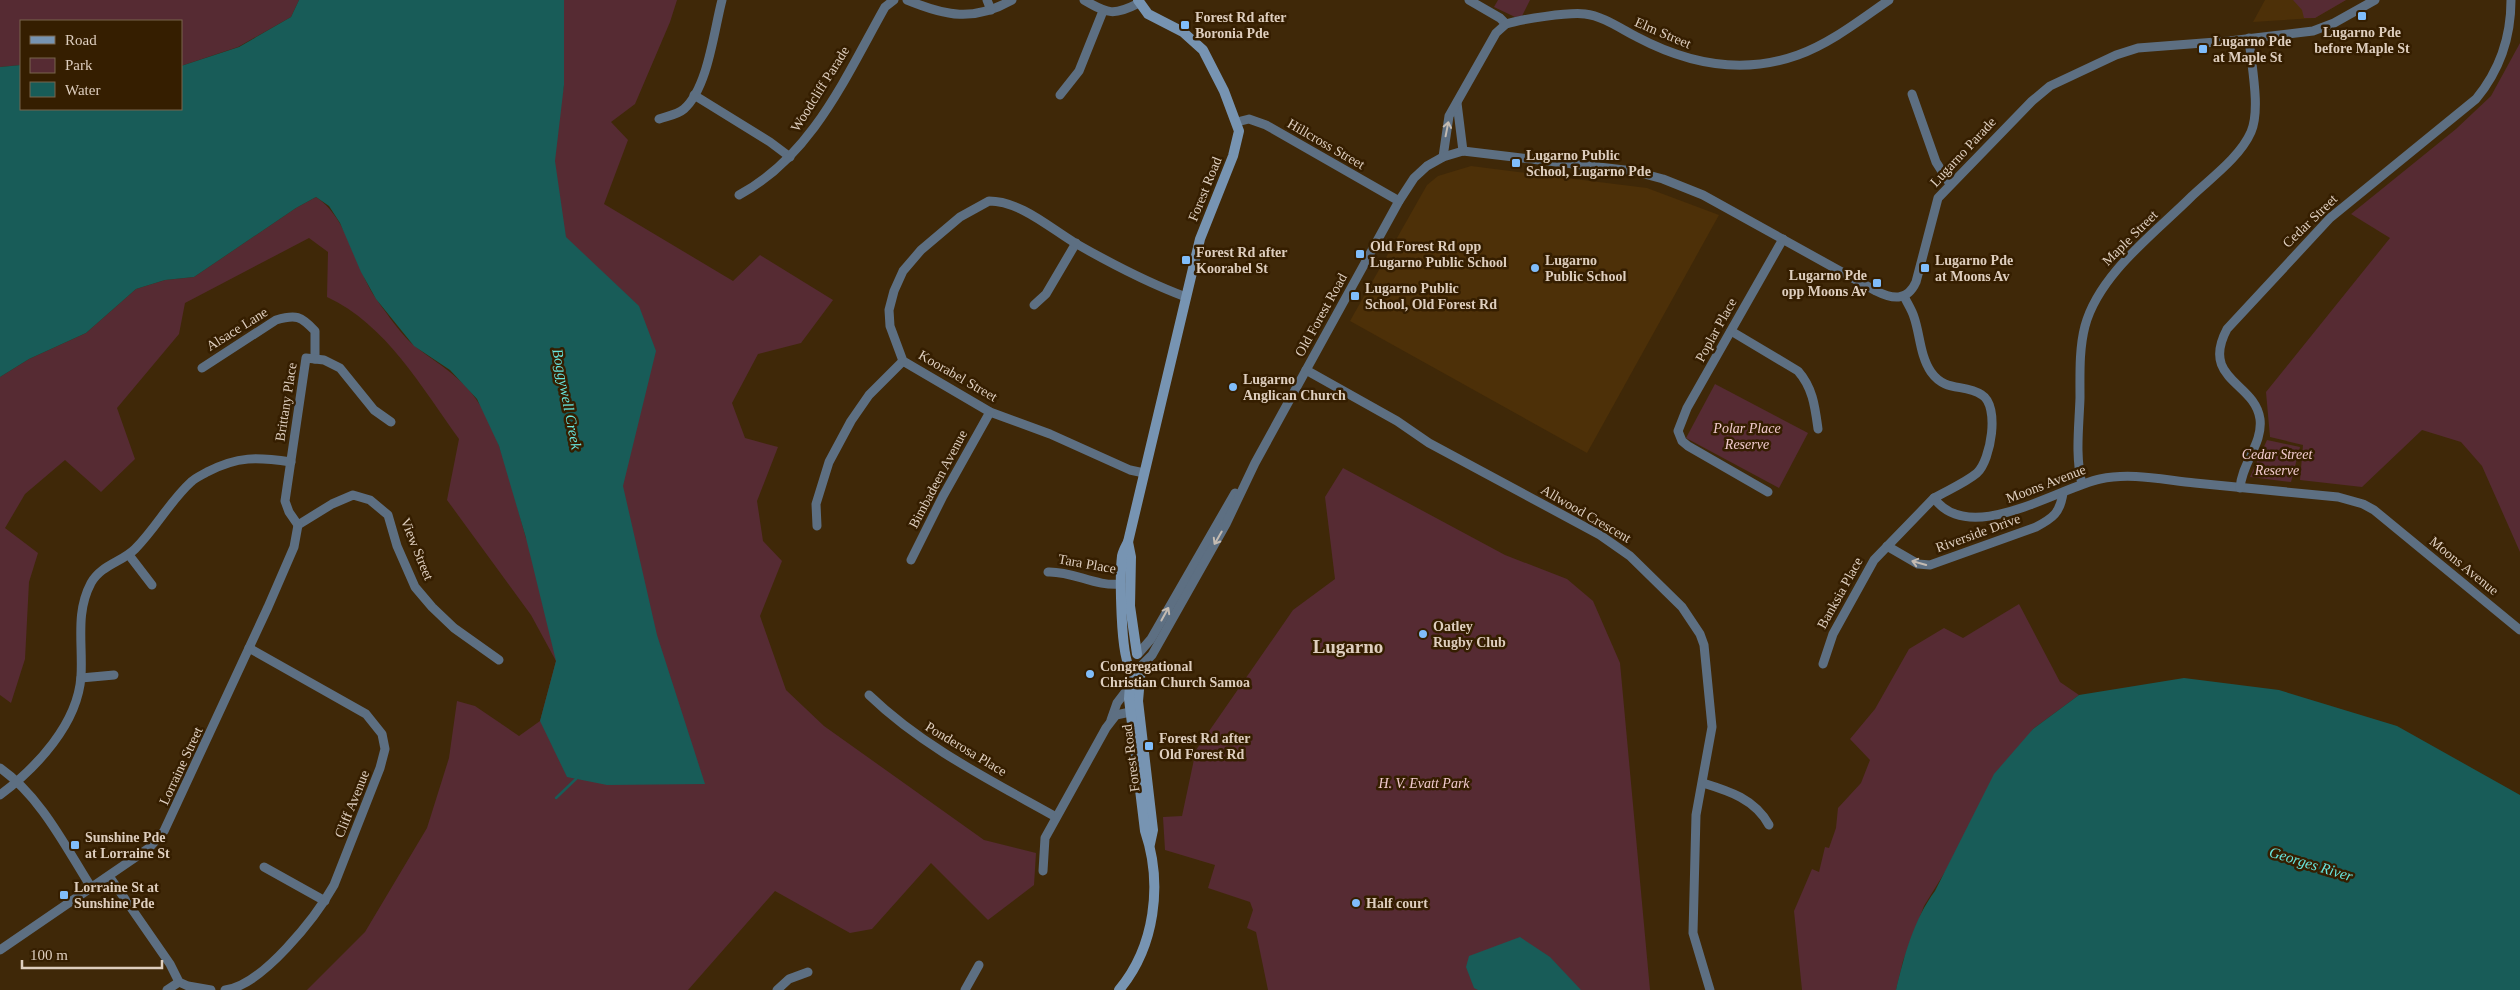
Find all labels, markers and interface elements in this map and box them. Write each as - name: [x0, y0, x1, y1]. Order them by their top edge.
- place label: Forest Rd after Boronia Pde: [1195, 10, 1287, 41]
- marker: Lugarno Pde before Maple St: [2356, 10, 2368, 22]
- street label: Elm Street: [1633, 14, 1693, 52]
- marker: Forest Rd after Boronia Pde: [1179, 19, 1191, 31]
- legend: [20, 20, 182, 110]
- place label: Lugarno Pde before Maple St: [2314, 25, 2410, 56]
- text: Road: [65, 32, 97, 48]
- place label: Lugarno Pde at Maple St: [2213, 34, 2291, 65]
- marker: Lugarno Pde at Maple St: [2197, 43, 2209, 55]
- street label: Woodcliff Parade: [788, 44, 852, 134]
- text: Park: [65, 57, 93, 73]
- text: Water: [65, 82, 100, 98]
- street label: Lugarno Parade: [1927, 114, 1999, 190]
- street label: Hillcross Street: [1285, 116, 1367, 172]
- one-way arrow: [1442, 121, 1452, 137]
- place label: Lugarno Public School, Lugarno Pde: [1526, 148, 1651, 179]
- street label: Forest Road: [1185, 155, 1225, 223]
- marker: Lugarno Public School, Lugarno Pde: [1510, 157, 1522, 169]
- street label: Cedar Street: [2280, 191, 2340, 251]
- street label: Maple Street: [2099, 207, 2161, 269]
- place label: Old Forest Rd opp Lugarno Public School: [1370, 239, 1507, 270]
- place label: Forest Rd after Koorabel St: [1196, 245, 1288, 276]
- marker: Old Forest Rd opp Lugarno Public School: [1354, 248, 1366, 260]
- place label: Lugarno Public School: [1545, 253, 1626, 284]
- place label: Lugarno Pde at Moons Av: [1935, 253, 2013, 284]
- marker: Forest Rd after Koorabel St: [1180, 254, 1192, 266]
- marker: Lugarno Public School: [1529, 262, 1541, 274]
- marker: Lugarno Pde at Moons Av: [1919, 262, 1931, 274]
- place label: Lugarno Pde opp Moons Av: [1782, 268, 1867, 299]
- street label: Old Forest Road: [1292, 271, 1350, 359]
- marker: Lugarno Pde opp Moons Av: [1871, 277, 1883, 289]
- place label: Lugarno Public School, Old Forest Rd: [1365, 281, 1497, 312]
- marker: Lugarno Public School, Old Forest Rd: [1349, 290, 1361, 302]
- street label: Poplar Place: [1692, 296, 1740, 364]
- street label: Alsace Lane: [204, 304, 270, 354]
- water label: Boggywell Creek: [549, 347, 585, 451]
- street label: Koorabel Street: [916, 347, 1000, 405]
- street label: Brittany Place: [272, 361, 300, 443]
- place label: Lugarno Anglican Church: [1243, 372, 1346, 403]
- marker: Lugarno Anglican Church: [1227, 381, 1239, 393]
- park label: Polar Place Reserve: [1712, 421, 1781, 452]
- street label: Bimbadeen Avenue: [906, 427, 970, 531]
- park label: Cedar Street Reserve: [2242, 447, 2313, 478]
- street label: Moons Avenue: [2004, 462, 2088, 506]
- street label: Allwood Crescent: [1538, 482, 1634, 546]
- street label: Riverside Drive: [1934, 511, 2022, 555]
- street label: View Street: [398, 516, 436, 582]
- one-way arrow: [1212, 531, 1222, 545]
- street label: Moons Avenue: [2427, 534, 2501, 598]
- street label: Tara Place: [1057, 552, 1117, 576]
- street label: Banksia Place: [1814, 555, 1866, 631]
- one-way arrow: [1911, 557, 1927, 567]
- one-way arrow: [1161, 607, 1170, 622]
- place label: Oatley Rugby Club: [1433, 619, 1506, 650]
- marker: Oatley Rugby Club: [1417, 628, 1429, 640]
- district label: Lugarno: [1313, 636, 1383, 657]
- place label: Congregational Christian Church Samoa: [1100, 659, 1250, 690]
- marker: Congregational Christian Church Samoa: [1084, 668, 1096, 680]
- street label: Ponderosa Place: [923, 719, 1009, 779]
- street label: Forest Road: [1119, 723, 1143, 793]
- street label: Lorraine Street: [156, 725, 206, 807]
- place label: Forest Rd after Old Forest Rd: [1159, 731, 1251, 762]
- marker: Forest Rd after Old Forest Rd: [1143, 740, 1155, 752]
- street label: Cliff Avenue: [332, 768, 372, 840]
- park label: H. V. Evatt Park: [1377, 776, 1470, 791]
- place label: Sunshine Pde at Lorraine St: [85, 830, 170, 861]
- marker: Sunshine Pde at Lorraine St: [69, 839, 81, 851]
- water label: Georges River: [2267, 844, 2355, 884]
- place label: Lorraine St at Sunshine Pde: [74, 880, 159, 911]
- marker: Lorraine St at Sunshine Pde: [58, 889, 70, 901]
- place label: Half court: [1366, 896, 1428, 911]
- marker: Half court: [1350, 897, 1362, 909]
- scale bar: [22, 938, 162, 970]
- text: 100 m: [30, 947, 68, 963]

